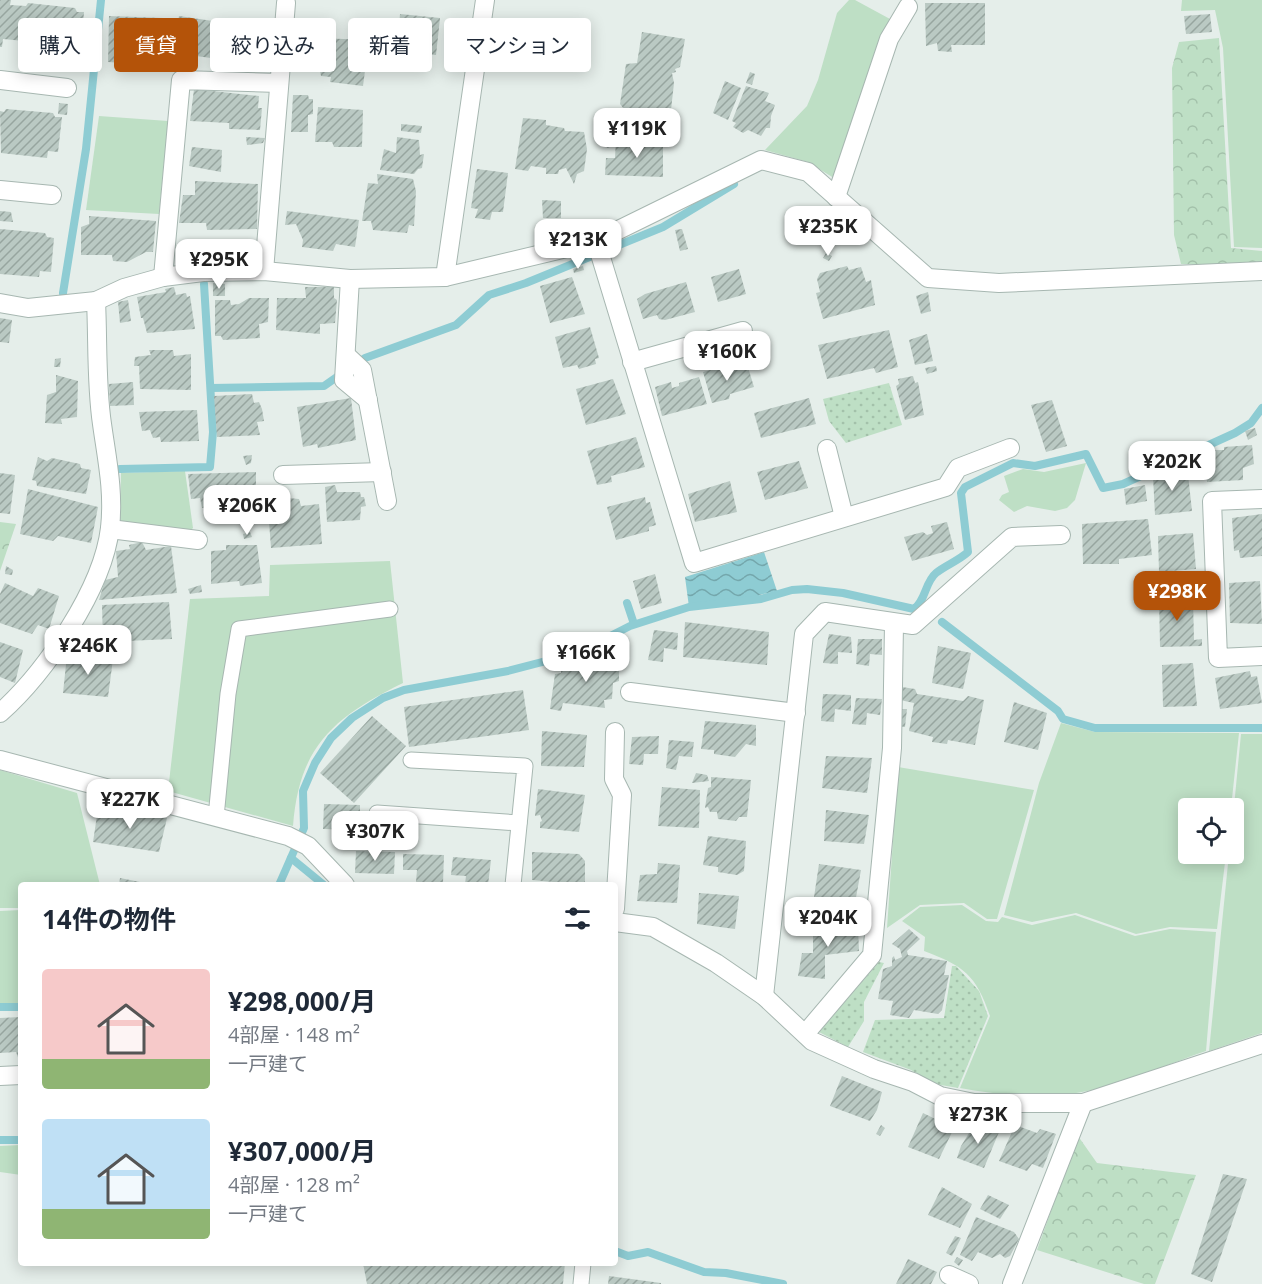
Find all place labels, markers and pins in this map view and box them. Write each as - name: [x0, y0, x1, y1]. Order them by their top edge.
- pin: ¥119K: [595, 108, 679, 159]
- pin: ¥235K: [786, 206, 870, 257]
- pin: ¥213K: [536, 219, 620, 270]
- pin: ¥295K: [177, 239, 261, 290]
- pin: ¥160K: [685, 331, 769, 382]
- pin: ¥202K: [1130, 441, 1214, 492]
- pin: ¥206K: [205, 485, 289, 536]
- pin: ¥298K: [1135, 571, 1219, 622]
- pin: ¥246K: [46, 625, 130, 676]
- pin: ¥166K: [544, 632, 628, 683]
- pin: ¥227K: [88, 779, 172, 830]
- pin: ¥307K: [333, 811, 417, 862]
- pin: ¥204K: [786, 897, 870, 948]
- pin: ¥273K: [936, 1094, 1020, 1145]

